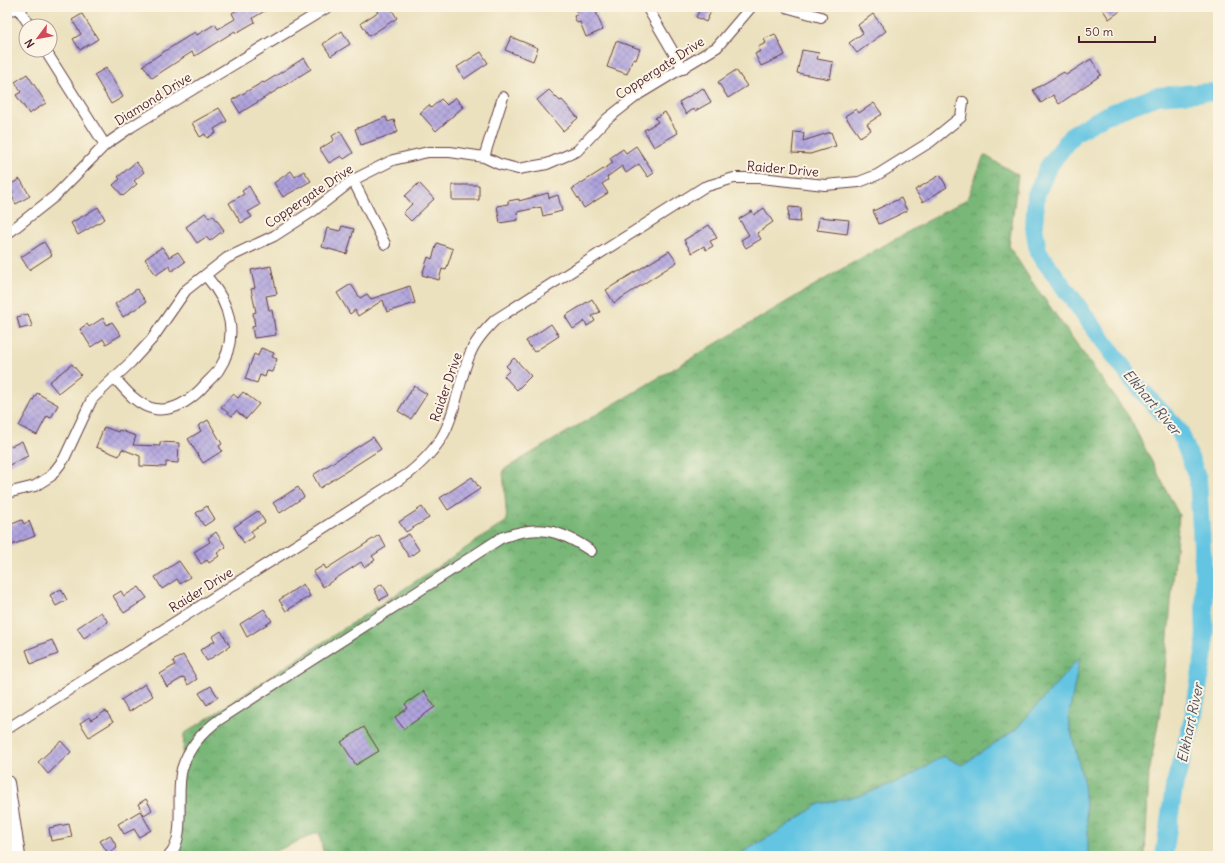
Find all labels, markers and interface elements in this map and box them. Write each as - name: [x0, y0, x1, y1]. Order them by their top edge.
- north arrow: [18, 18, 58, 58]
- scale bar: [1079, 18, 1155, 44]
- text: 50 m: [1085, 24, 1114, 39]
- street label: Coppergate Drive: [612, 33, 708, 103]
- text: N: [22, 36, 37, 50]
- street label: Diamond Drive: [111, 69, 195, 129]
- street label: Raider Drive: [746, 157, 820, 181]
- street label: Coppergate Drive: [262, 160, 356, 232]
- street label: Raider Drive: [426, 350, 466, 424]
- water label: Elkhart River: [1119, 365, 1186, 440]
- street label: Raider Drive: [166, 564, 236, 616]
- water label: Elkhart River: [1173, 680, 1208, 764]

